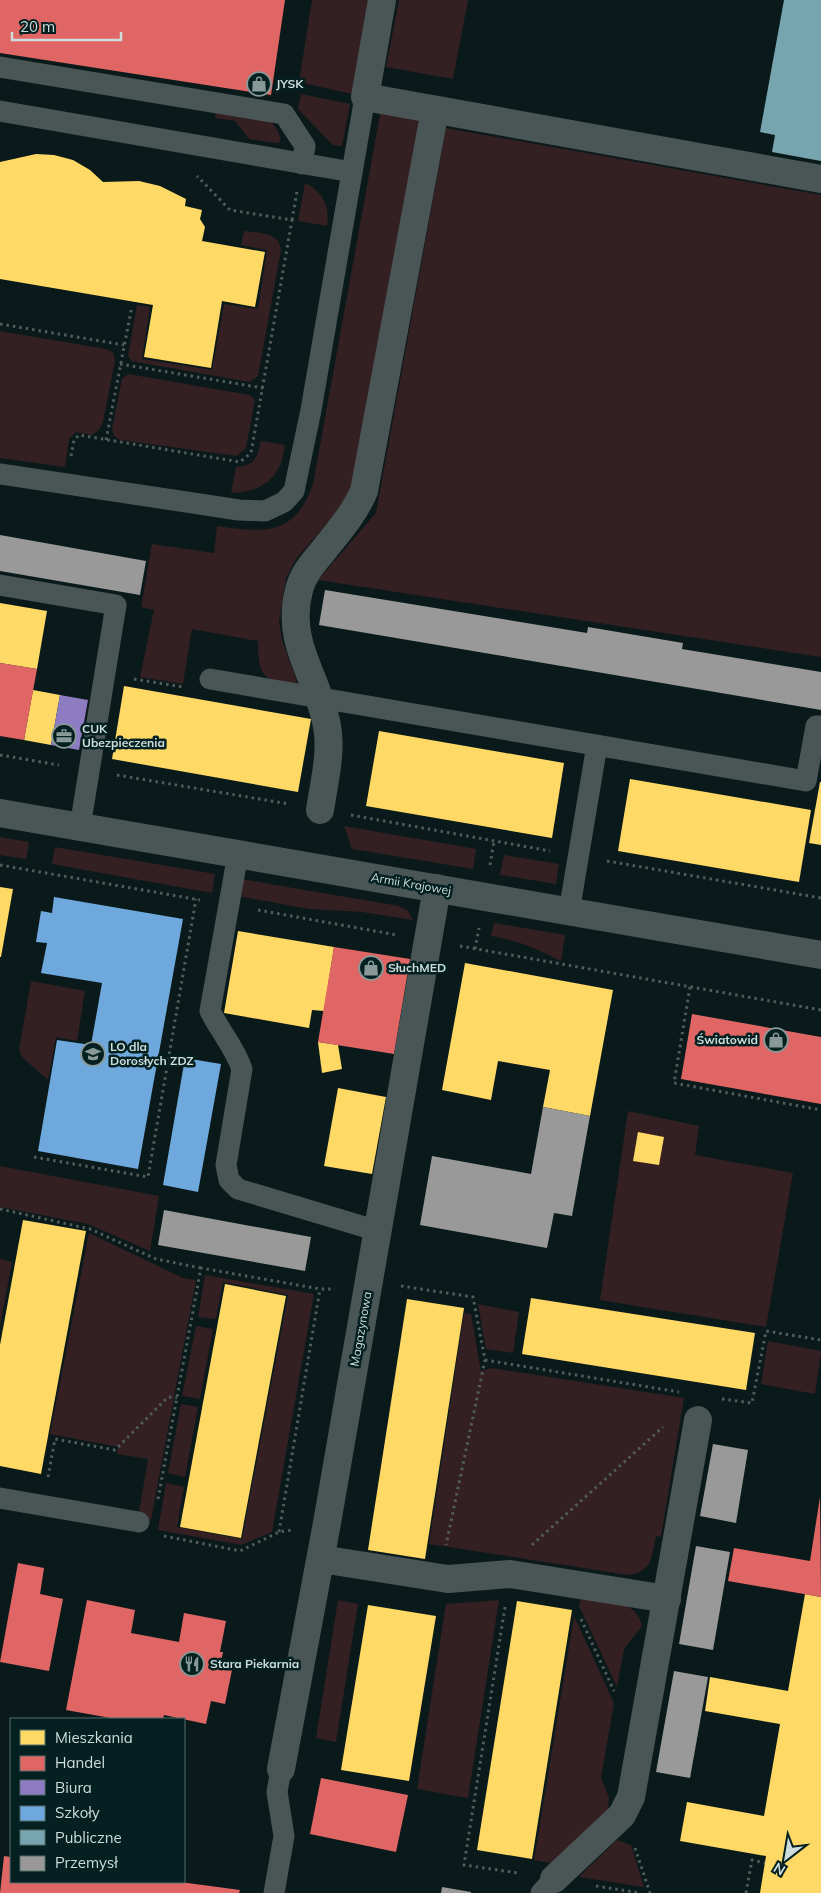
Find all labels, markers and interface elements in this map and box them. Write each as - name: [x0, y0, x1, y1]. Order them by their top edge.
- scale bar: [12, 10, 121, 42]
- text: 20 m: [20, 17, 55, 36]
- shop icon: JYSK: [246, 71, 272, 97]
- place label: JYSK: [276, 76, 304, 91]
- place label: CUK Ubezpieczenia: [82, 721, 165, 750]
- office icon: CUK Ubezpieczenia: [51, 723, 77, 749]
- street label: Armii Krajowej: [370, 869, 452, 898]
- shop icon: SłuchMED: [358, 955, 384, 981]
- place label: SłuchMED: [388, 960, 446, 975]
- shop icon: Światowid: [763, 1027, 789, 1053]
- place label: Światowid: [697, 1032, 758, 1047]
- place label: LO dla Dorosłych ZDZ: [110, 1039, 194, 1068]
- school or university icon: LO dla Dorosłych ZDZ: [80, 1041, 106, 1067]
- street label: Magazynowa: [347, 1290, 374, 1368]
- restaurant icon: Stara Piekarnia: [179, 1651, 205, 1677]
- place label: Stara Piekarnia: [210, 1656, 299, 1671]
- legend: [10, 1718, 185, 1883]
- text: Mieszkania: [55, 1728, 133, 1747]
- text: Handel: [55, 1753, 105, 1772]
- text: Biura: [55, 1778, 92, 1797]
- text: Szkoły: [55, 1803, 100, 1822]
- text: Publiczne: [55, 1828, 122, 1847]
- north arrow: [761, 1833, 811, 1883]
- text: Przemysł: [55, 1853, 118, 1872]
- text: N: [770, 1859, 788, 1880]

